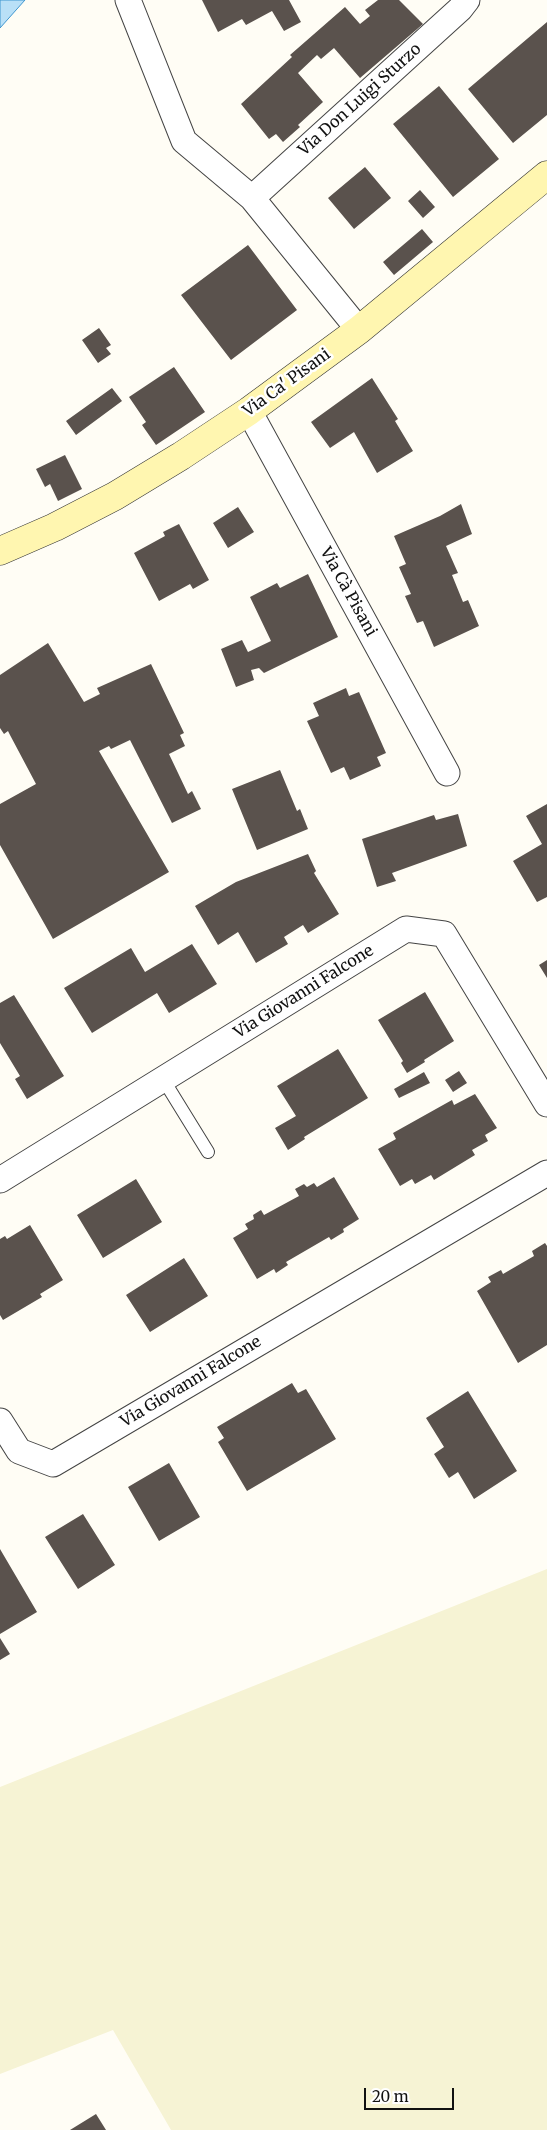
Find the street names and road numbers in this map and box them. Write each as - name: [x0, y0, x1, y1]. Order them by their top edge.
- street label: Via Don Luigi Sturzo: [295, 40, 425, 160]
- street label: Via Ca' Pisani: [240, 345, 334, 421]
- street label: Via Cà Pisani: [316, 544, 380, 640]
- street label: Via Giovanni Falcone: [231, 941, 377, 1043]
- street label: Via Giovanni Falcone: [117, 1332, 265, 1432]

